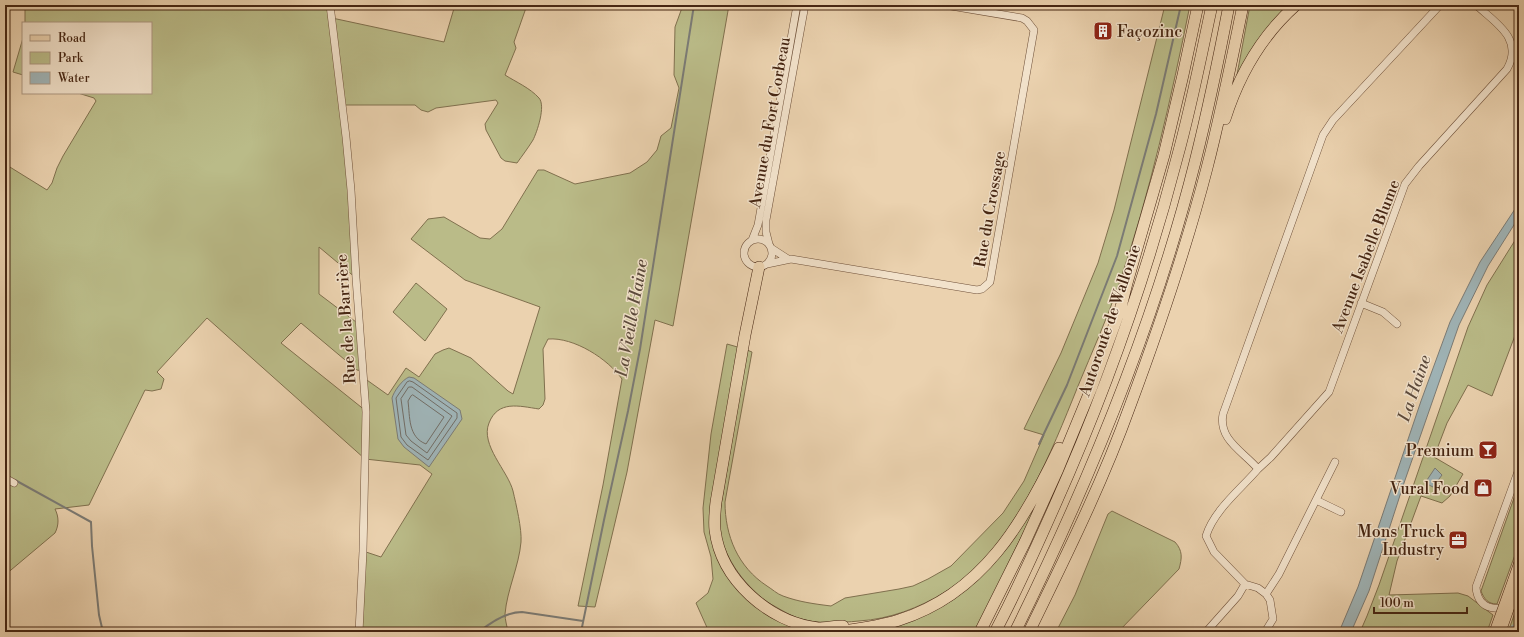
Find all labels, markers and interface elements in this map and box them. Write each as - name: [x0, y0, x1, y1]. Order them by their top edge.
- building icon: Façozinc: [1092, 20, 1114, 42]
- legend: [22, 22, 152, 94]
- place label: Façozinc: [1117, 22, 1182, 42]
- text: Road: [58, 31, 86, 46]
- street label: Avenue du Fort Corbeau: [745, 35, 795, 210]
- text: Park: [58, 51, 84, 66]
- text: Water: [57, 71, 90, 86]
- street label: Rue du Crossage: [970, 149, 1010, 269]
- street label: Avenue Isabelle Blume: [1327, 177, 1404, 337]
- street label: Autoroute de Wallonie: [1074, 242, 1145, 400]
- street label: Rue de la Barrière: [331, 253, 361, 385]
- water label: La Vieille Haine: [611, 258, 653, 380]
- water label: La Haine: [1393, 352, 1437, 425]
- bar icon: Premium: [1477, 439, 1499, 461]
- place label: Premium: [1406, 441, 1474, 461]
- shop icon: Vural Food: [1472, 477, 1494, 499]
- place label: Vural Food: [1389, 479, 1469, 499]
- place label: Mons Truck Industry: [1358, 522, 1446, 560]
- office icon: Mons Truck Industry: [1447, 529, 1469, 551]
- scale bar: [1374, 589, 1467, 615]
- text: 100 m: [1380, 596, 1414, 611]

